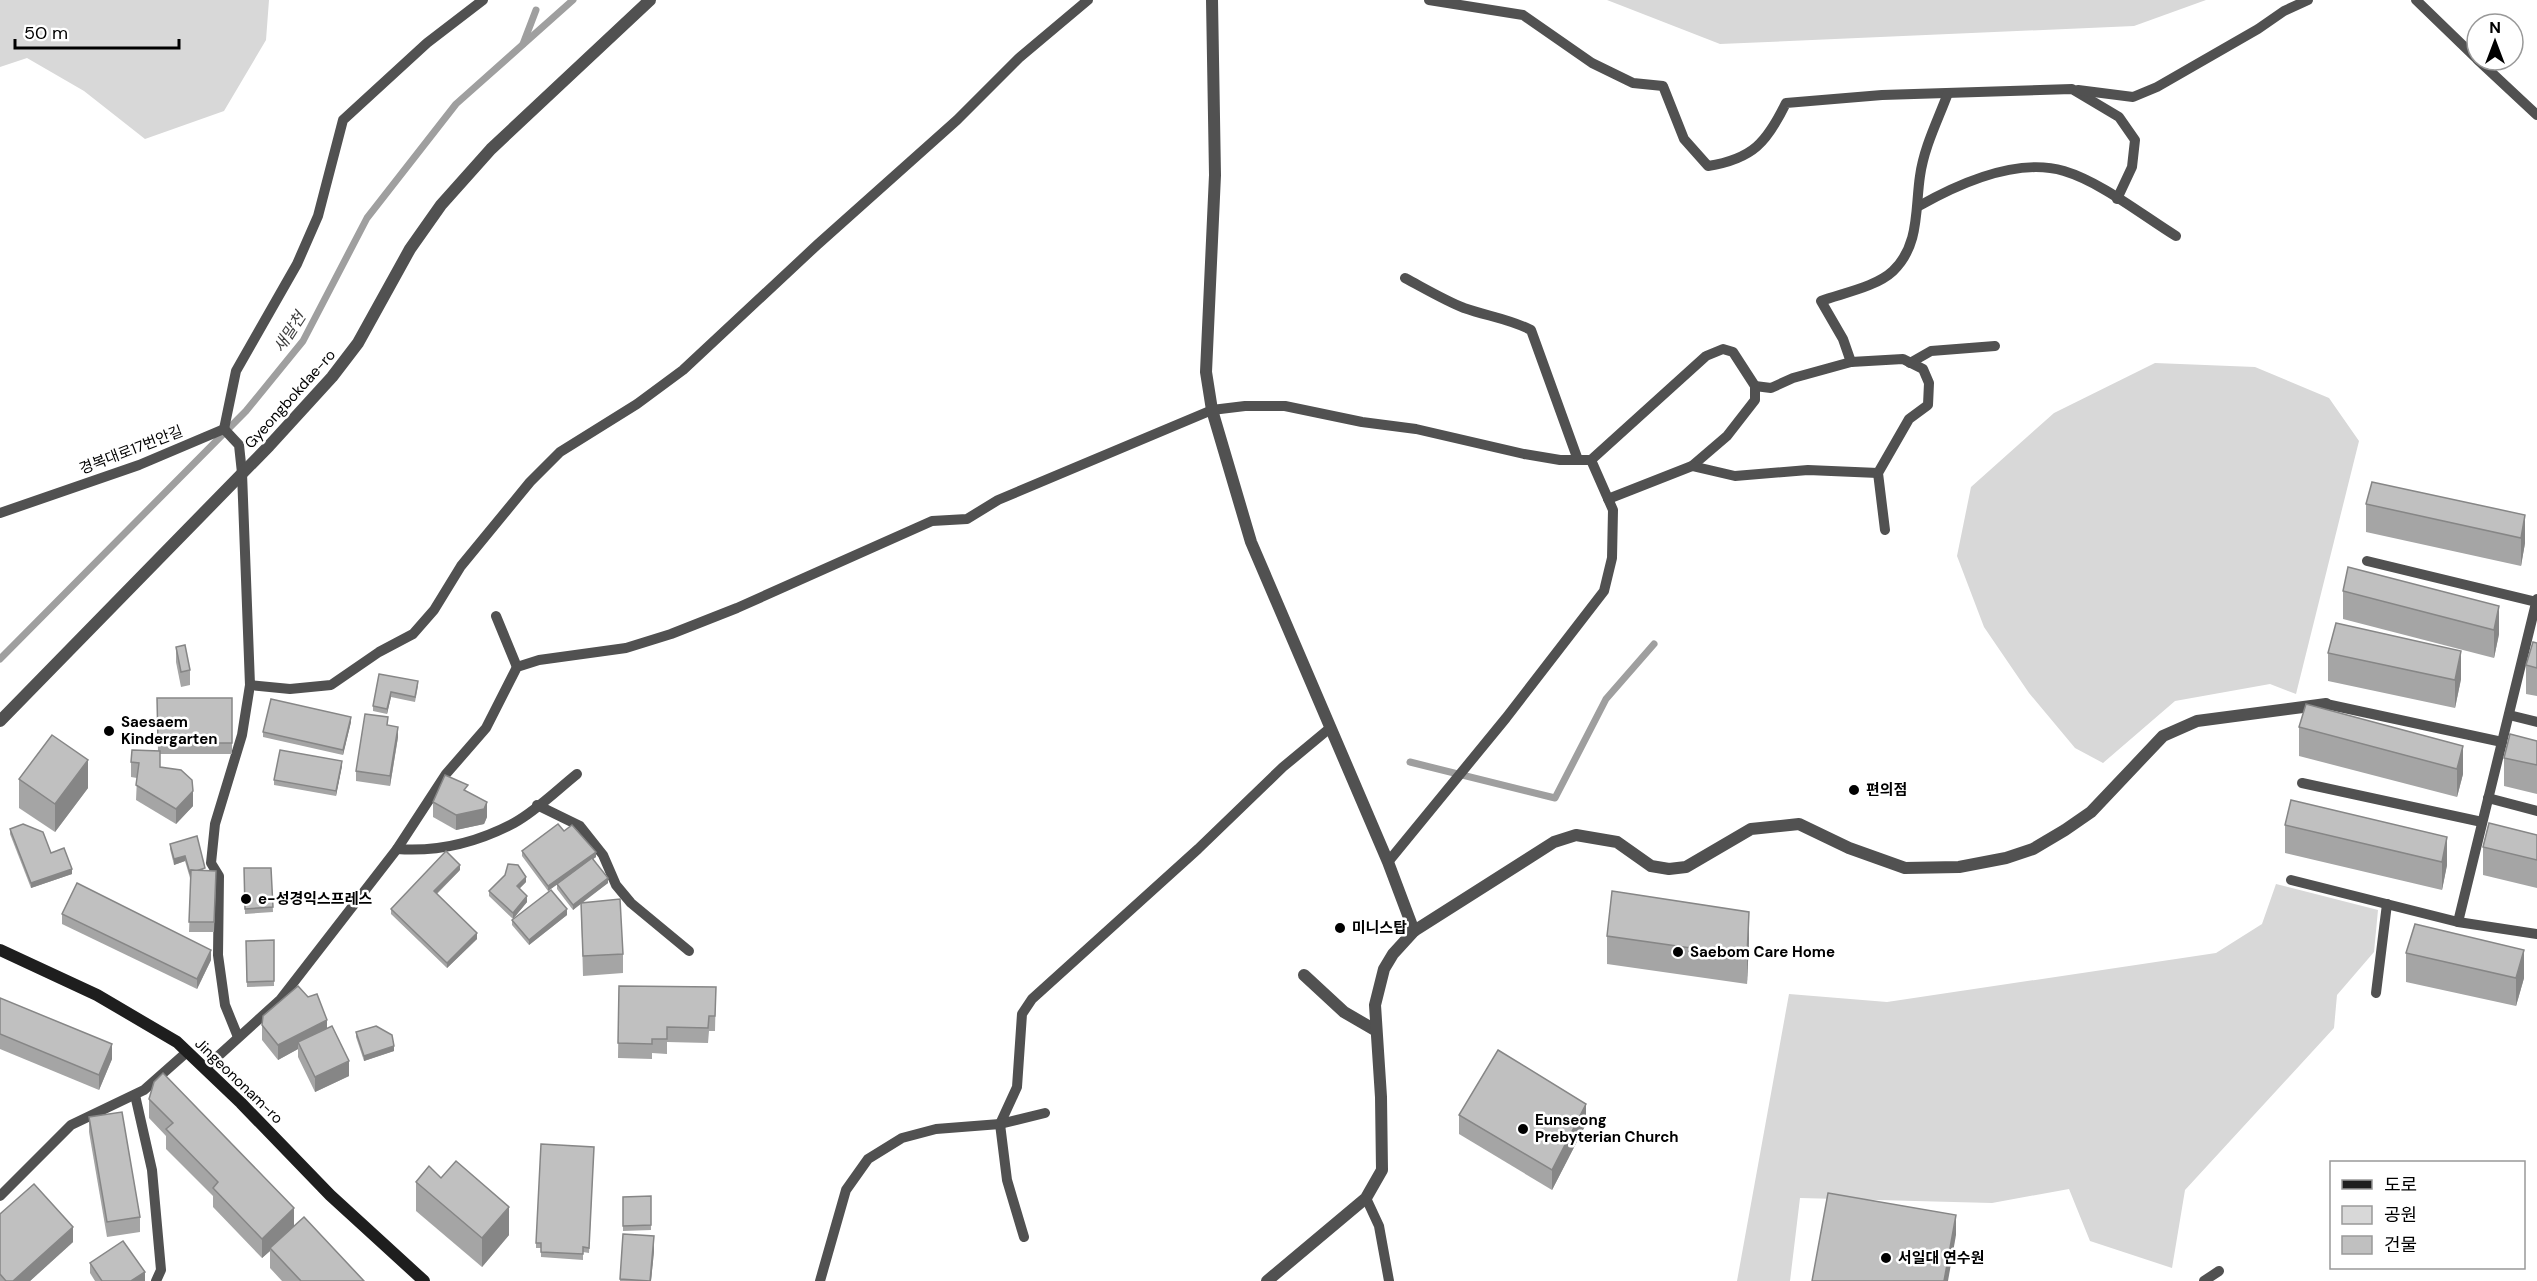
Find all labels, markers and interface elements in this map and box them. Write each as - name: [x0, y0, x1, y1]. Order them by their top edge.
- scale bar: [15, 12, 178, 50]
- north arrow: [2465, 12, 2525, 72]
- text: N: [2489, 17, 2501, 38]
- text: 50 m: [24, 21, 68, 45]
- water label: 새말천: [269, 306, 311, 357]
- street label: Gyeongbokdae-ro: [240, 345, 340, 453]
- street label: 경복대로17번안길: [76, 421, 186, 479]
- place label: Saesaem Kindergarten: [121, 712, 217, 749]
- marker: Saesaem Kindergarten: [102, 724, 116, 738]
- place label: 편의점: [1866, 780, 1907, 800]
- marker: 편의점: [1847, 783, 1861, 797]
- place label: e-성경익스프레스: [258, 889, 372, 909]
- marker: e-성경익스프레스: [239, 892, 253, 906]
- place label: 미니스탑: [1352, 918, 1407, 938]
- marker: 미니스탑: [1333, 921, 1347, 935]
- place label: Saebom Care Home: [1690, 942, 1835, 962]
- marker: Saebom Care Home: [1671, 945, 1685, 959]
- street label: Jingeononam-ro: [191, 1034, 287, 1128]
- place label: Eunseong Prebyterian Church: [1535, 1110, 1679, 1147]
- marker: Eunseong Prebyterian Church: [1516, 1122, 1530, 1136]
- legend: [2330, 1161, 2525, 1269]
- text: 도로: [2384, 1173, 2417, 1197]
- text: 공원: [2384, 1203, 2417, 1227]
- text: 건물: [2384, 1233, 2417, 1257]
- place label: 서일대 연수원: [1898, 1248, 1984, 1268]
- marker: 서일대 연수원: [1879, 1251, 1893, 1265]

